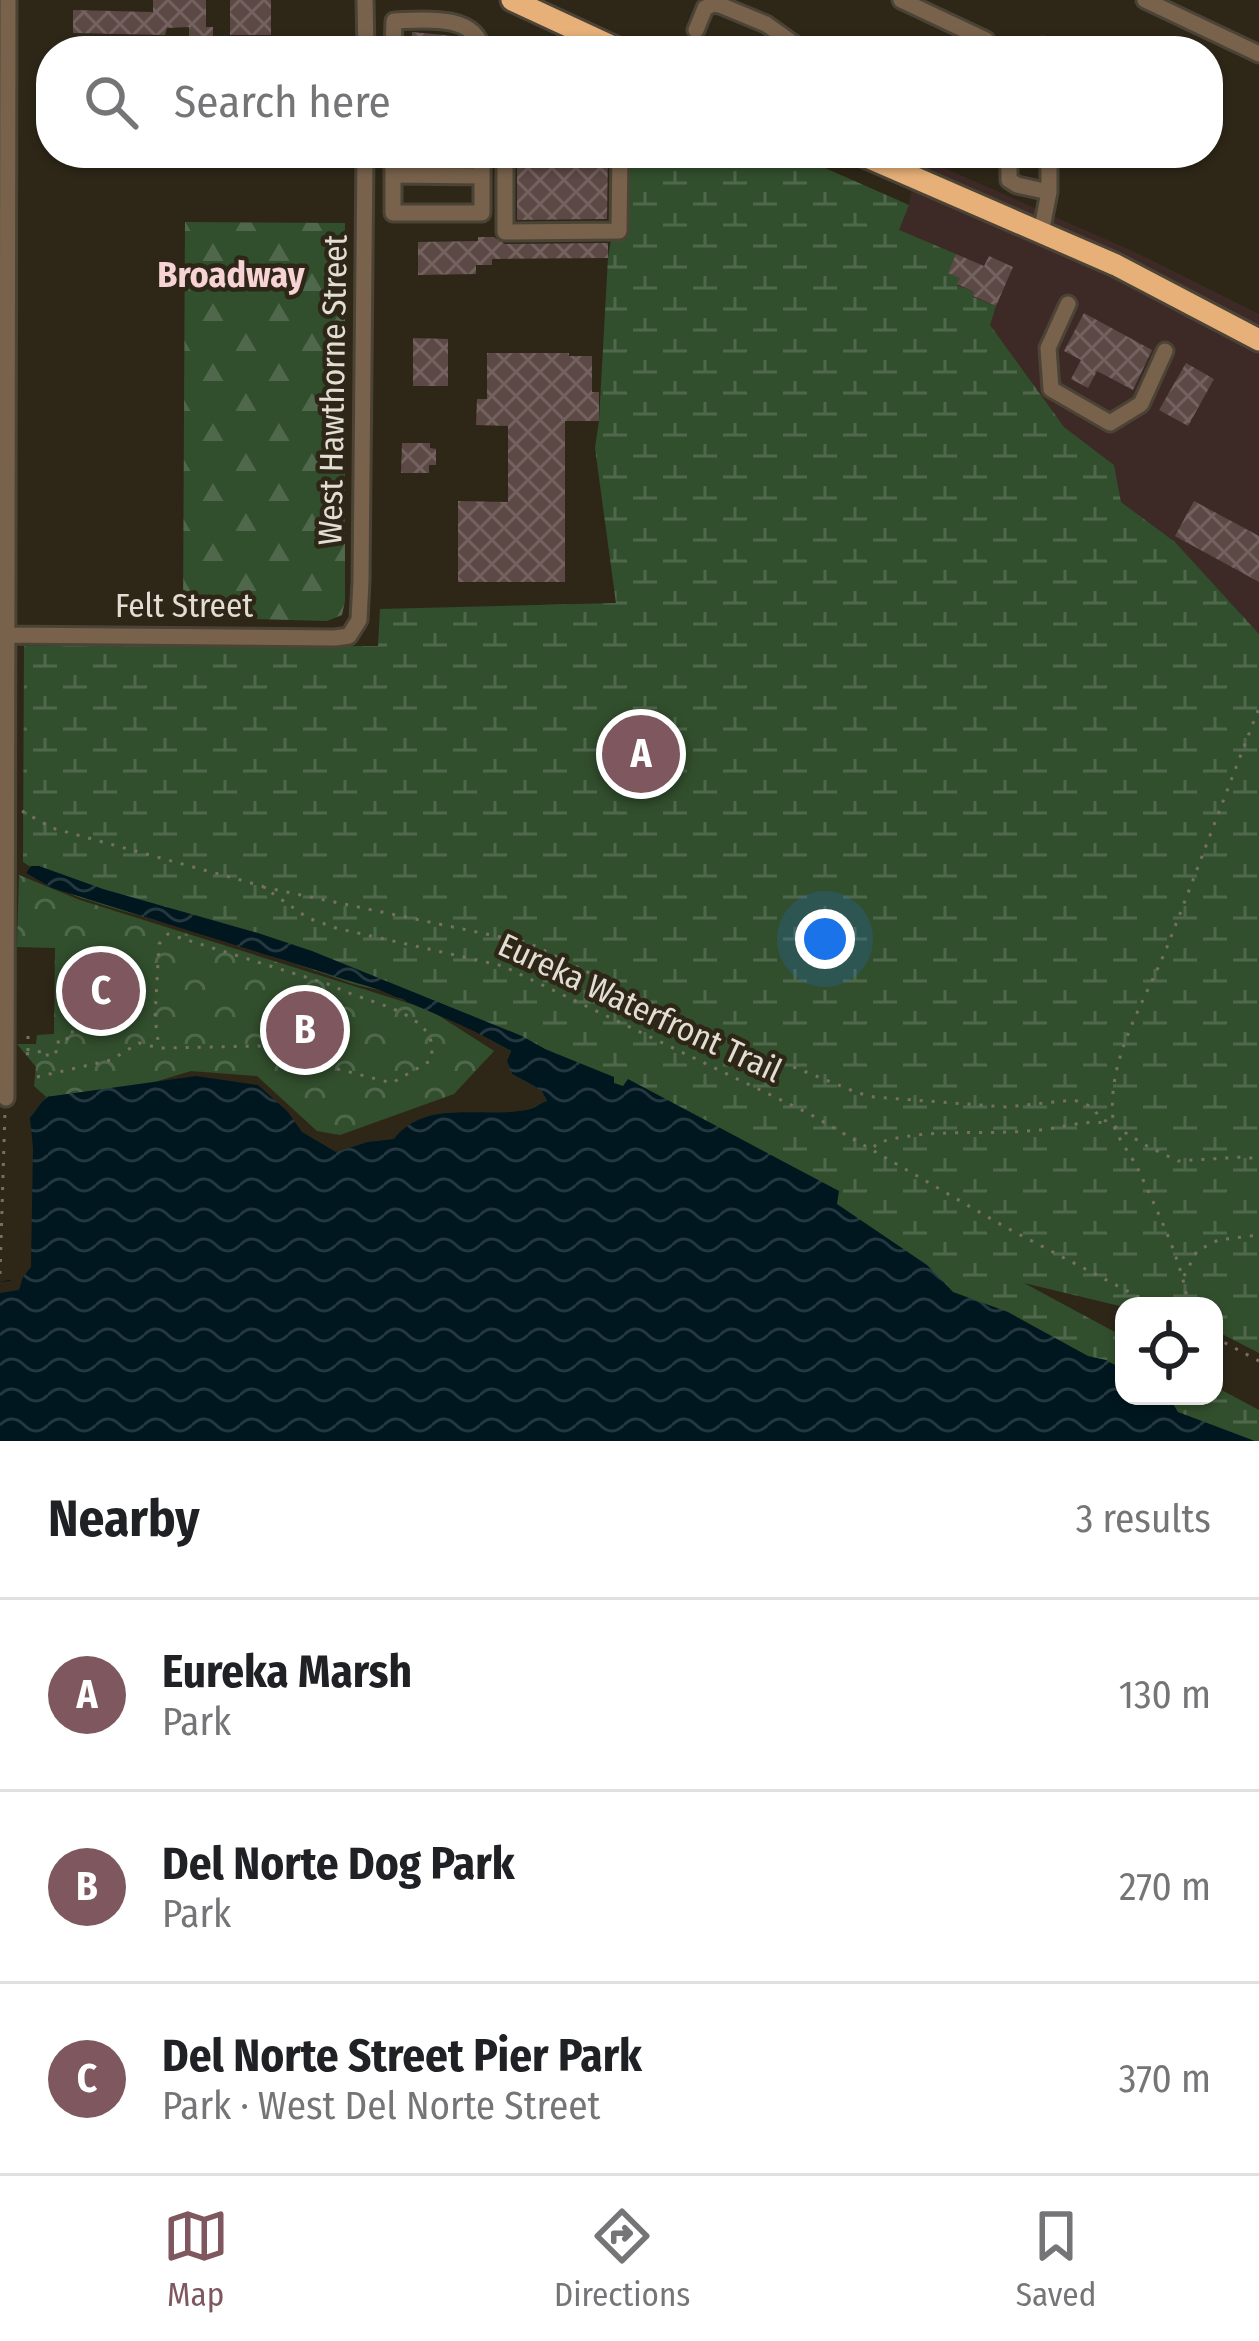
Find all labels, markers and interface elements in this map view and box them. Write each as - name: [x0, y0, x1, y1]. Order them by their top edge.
- search box: [36, 36, 1223, 168]
- icon: search: [78, 69, 144, 135]
- text: Search here: [174, 75, 391, 129]
- street label: West Hawthorne Street: [310, 234, 356, 546]
- district label: Broadway: [157, 253, 306, 297]
- street label: Felt Street: [115, 586, 253, 626]
- pin: A: [602, 709, 680, 799]
- your location: [795, 909, 855, 969]
- street label: Eureka Waterfront Trail: [492, 925, 788, 1091]
- pin: C: [62, 946, 140, 1036]
- pin: B: [266, 985, 344, 1075]
- map controls: [1115, 1297, 1223, 1405]
- button: locate: [1115, 1297, 1223, 1405]
- text: Nearby: [48, 1488, 200, 1550]
- text: 3 results: [1076, 1496, 1211, 1542]
- text: Eureka Marsh: [162, 1645, 412, 1699]
- text: A: [76, 1672, 98, 1718]
- text: 130 m: [1119, 1672, 1211, 1718]
- text: Park: [162, 1699, 231, 1745]
- text: Del Norte Dog Park: [162, 1837, 515, 1891]
- text: B: [76, 1864, 98, 1910]
- text: 270 m: [1119, 1864, 1211, 1910]
- text: Park: [162, 1891, 231, 1937]
- text: Del Norte Street Pier Park: [162, 2029, 642, 2083]
- text: C: [77, 2056, 97, 2102]
- text: 370 m: [1119, 2056, 1211, 2102]
- text: Park · West Del Norte Street: [162, 2083, 600, 2129]
- tab: Map: [163, 2203, 229, 2315]
- tab: Directions: [554, 2203, 690, 2315]
- tab: Saved: [1016, 2203, 1096, 2315]

